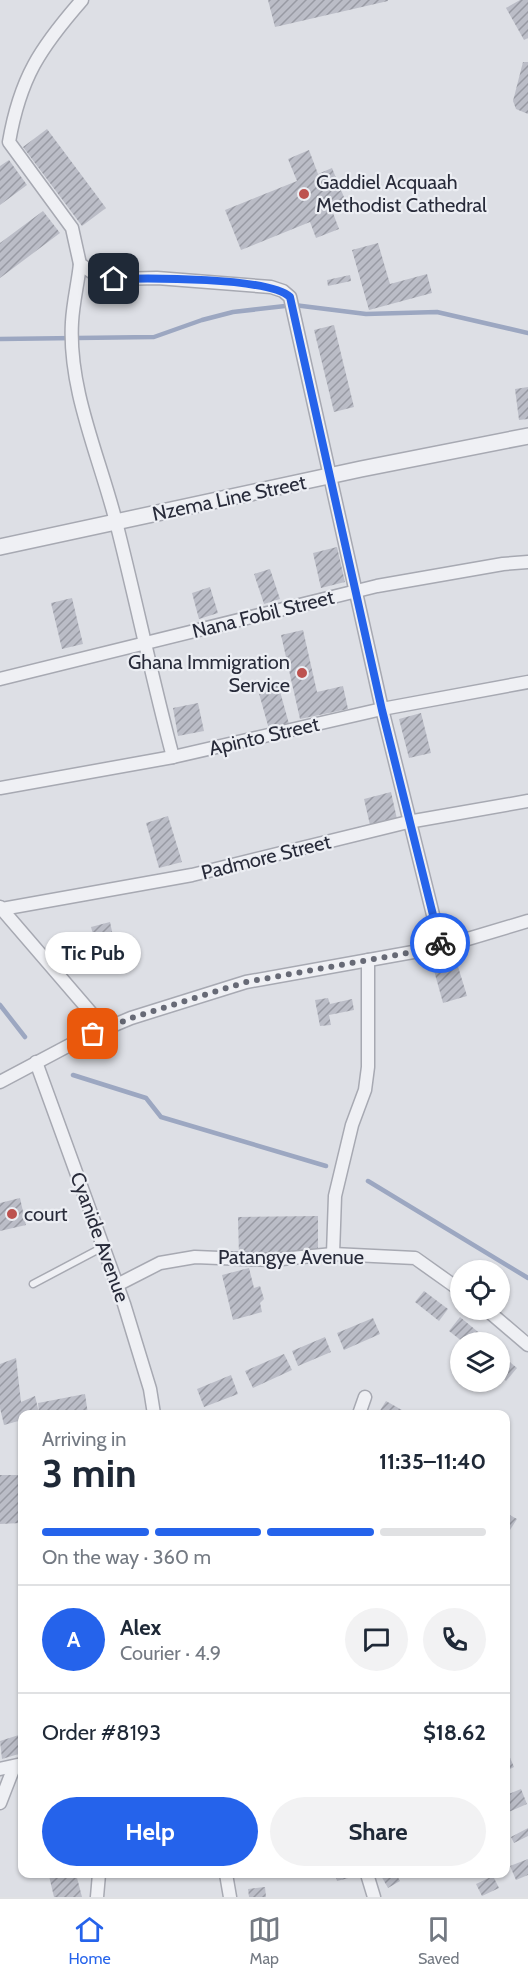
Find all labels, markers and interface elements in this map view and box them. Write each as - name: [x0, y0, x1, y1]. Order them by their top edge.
- place label: Gaddiel Acquaah Methodist Cathedral: [316, 170, 487, 217]
- marker: Gaddiel Acquaah Methodist Cathedral: [297, 187, 311, 201]
- pin: [88, 253, 139, 304]
- icon: home: [97, 262, 130, 295]
- street label: Nzema Line Street: [150, 470, 308, 526]
- street label: Nana Fobil Street: [190, 585, 337, 643]
- place label: Ghana Immigration Service: [128, 650, 290, 697]
- marker: Ghana Immigration Service: [295, 666, 309, 680]
- street label: Apinto Street: [207, 712, 322, 760]
- street label: Padmore Street: [199, 829, 333, 885]
- courier: [410, 913, 470, 973]
- icon: bike: [424, 927, 457, 960]
- callout: Tic Pub: [45, 932, 141, 974]
- text: Tic Pub: [61, 941, 125, 965]
- pin: [67, 1008, 118, 1059]
- icon: bag: [76, 1017, 109, 1050]
- street label: Cyanide Avenue: [65, 1169, 135, 1305]
- place label: court: [24, 1202, 68, 1226]
- marker: court: [5, 1207, 19, 1221]
- street label: Patangye Avenue: [218, 1245, 364, 1269]
- map controls: [450, 1260, 510, 1392]
- button: locate: [450, 1260, 510, 1320]
- button: layers: [450, 1332, 510, 1392]
- text: Arriving in: [42, 1427, 126, 1451]
- text: 11:35–11:40: [379, 1448, 486, 1475]
- text: 3 min: [42, 1449, 137, 1497]
- text: On the way · 360 m: [42, 1545, 211, 1569]
- button: chat: [345, 1608, 408, 1671]
- button: phone: [423, 1608, 486, 1671]
- text: Alex: [120, 1614, 161, 1641]
- text: A: [67, 1626, 80, 1653]
- text: Courier · 4.9: [120, 1641, 221, 1665]
- text: Order #8193: [42, 1719, 161, 1746]
- text: $18.62: [423, 1719, 486, 1746]
- button: Help: [42, 1797, 258, 1866]
- button: Share: [270, 1797, 486, 1866]
- tab: Home: [69, 1913, 111, 1968]
- tab: Map: [248, 1913, 281, 1968]
- tab: Saved: [418, 1913, 459, 1968]

